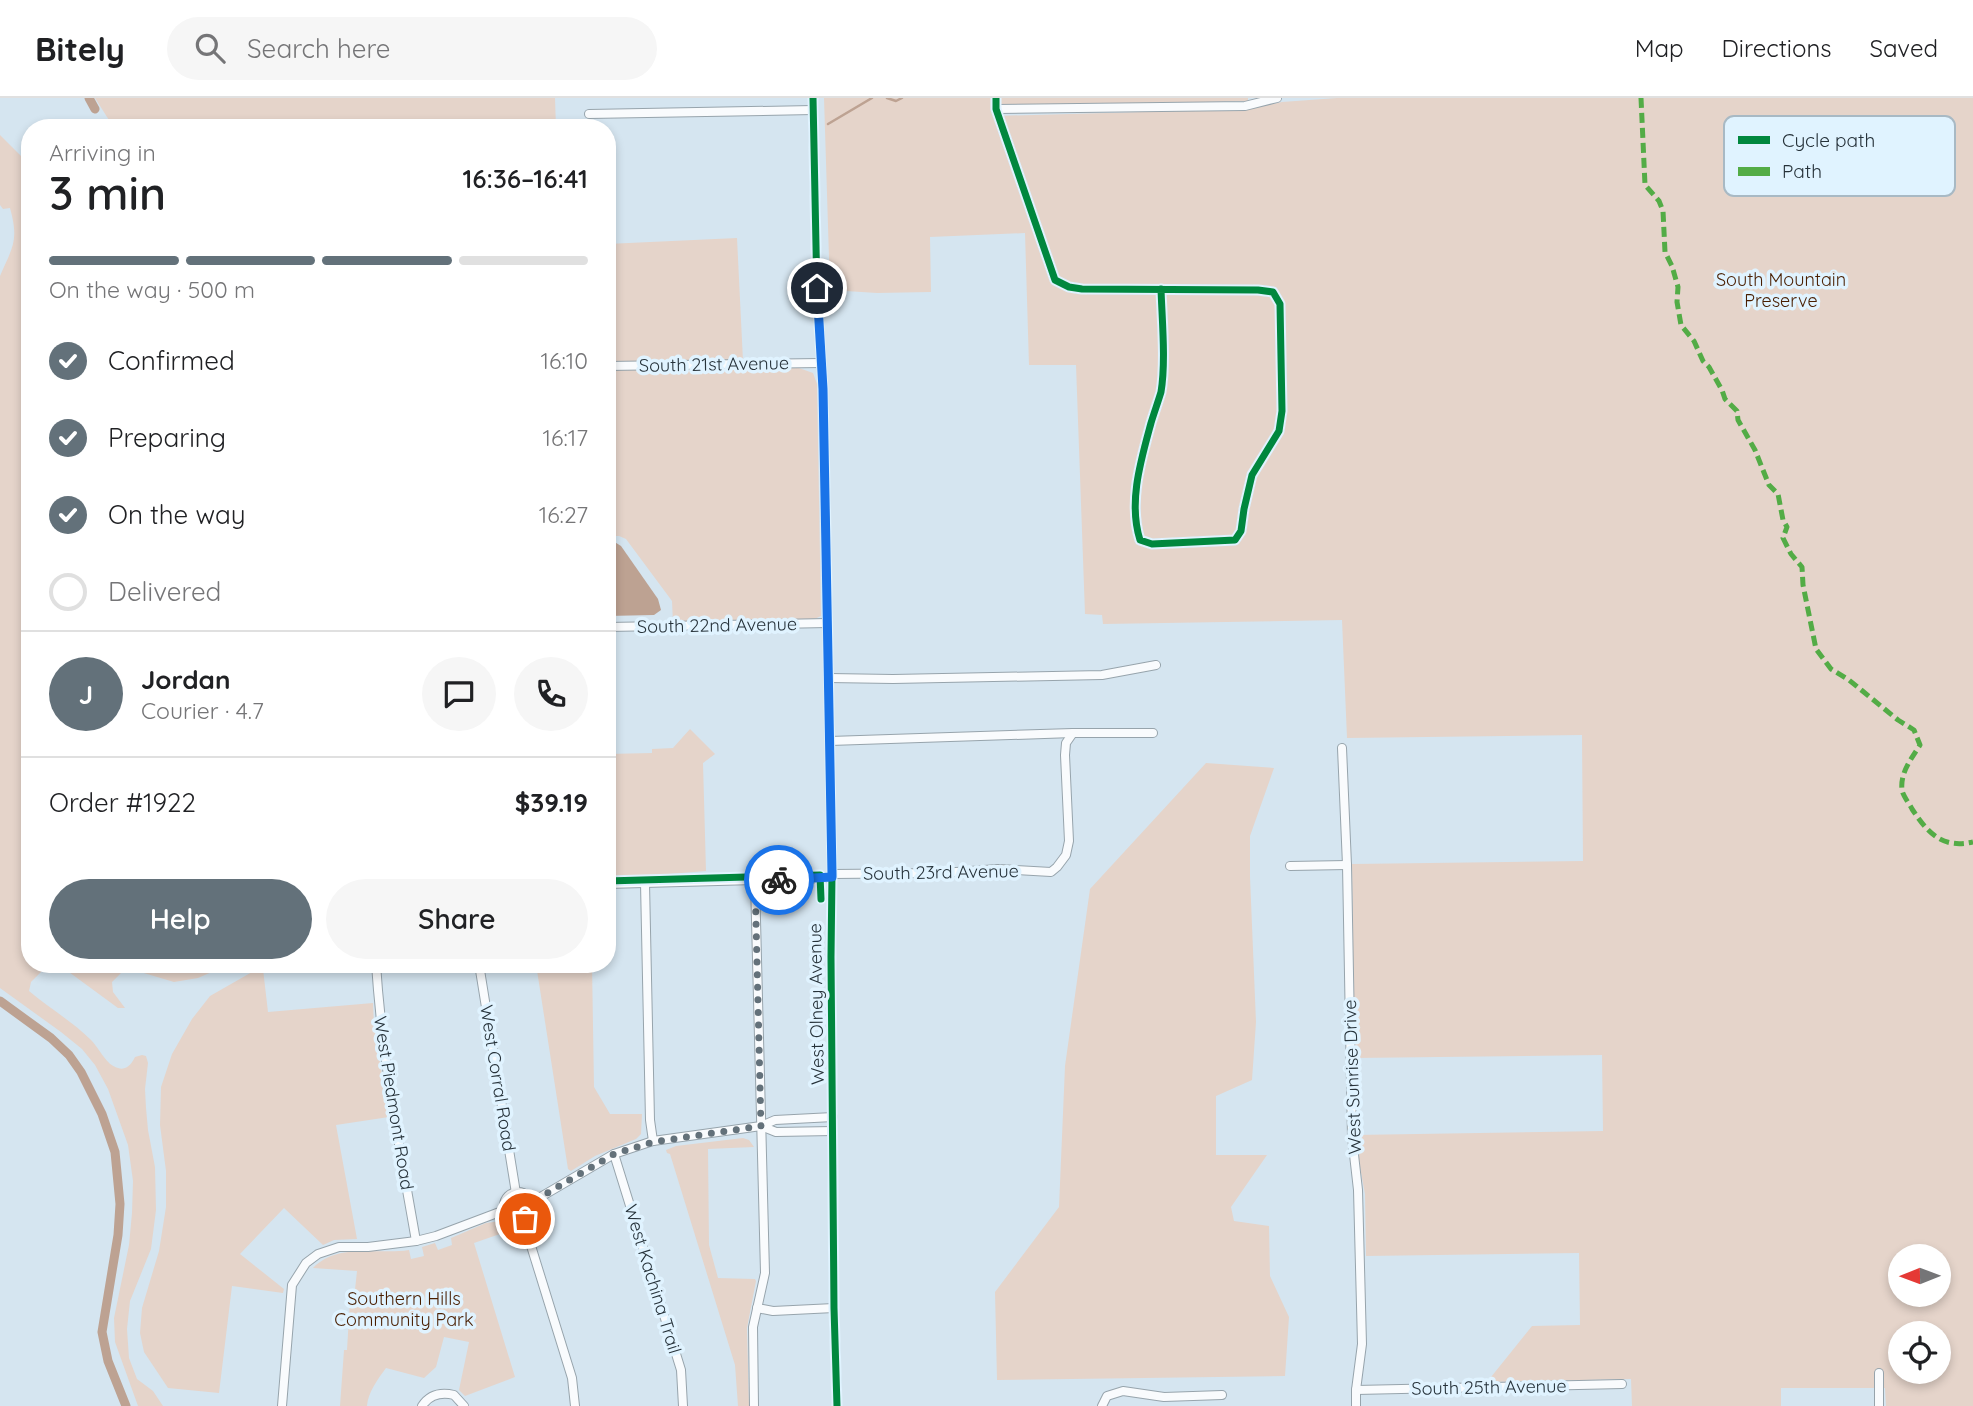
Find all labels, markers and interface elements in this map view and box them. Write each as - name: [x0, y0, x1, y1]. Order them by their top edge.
- search box: [167, 17, 657, 80]
- text: Bitely: [35, 28, 125, 69]
- icon: search: [191, 29, 229, 67]
- text: Search here: [247, 32, 391, 65]
- text: Map: [1635, 33, 1684, 63]
- text: Directions: [1722, 33, 1832, 63]
- text: Saved: [1870, 33, 1938, 63]
- legend: [1724, 116, 1955, 196]
- text: Cycle path: [1782, 128, 1875, 152]
- text: Arriving in: [49, 138, 156, 167]
- text: Path: [1782, 159, 1822, 183]
- text: 16:36–16:41: [462, 162, 588, 195]
- text: 3 min: [49, 164, 166, 222]
- pin: [787, 258, 847, 318]
- park label: South Mountain Preserve: [1716, 268, 1846, 312]
- icon: home: [798, 269, 836, 307]
- text: On the way · 500 m: [49, 275, 255, 304]
- icon: check: [49, 342, 87, 380]
- text: Confirmed: [108, 344, 235, 377]
- text: 16:10: [541, 346, 588, 375]
- street label: South 21st Avenue: [639, 351, 789, 377]
- icon: check: [49, 419, 87, 457]
- text: Preparing: [108, 421, 226, 454]
- text: 16:17: [543, 423, 588, 452]
- icon: check: [49, 496, 87, 534]
- text: On the way: [108, 498, 246, 531]
- text: 16:27: [539, 500, 588, 529]
- text: Delivered: [108, 575, 221, 608]
- street label: South 22nd Avenue: [637, 612, 797, 638]
- button: chat: [422, 657, 496, 731]
- button: phone: [514, 657, 588, 731]
- text: Jordan: [141, 663, 230, 696]
- text: J: [79, 678, 93, 711]
- text: Courier · 4.7: [141, 696, 264, 725]
- text: Order #1922: [49, 786, 196, 819]
- text: $39.19: [515, 786, 588, 819]
- courier: [744, 845, 814, 915]
- street label: South 23rd Avenue: [863, 859, 1019, 885]
- icon: bike: [760, 861, 798, 899]
- button: Help: [49, 879, 312, 959]
- button: Share: [326, 879, 588, 959]
- street label: West Olney Avenue: [803, 923, 829, 1085]
- street label: West Sunrise Drive: [1338, 999, 1366, 1155]
- street label: West Corral Road: [475, 1003, 521, 1153]
- street label: West Piedmont Road: [369, 1014, 419, 1192]
- pin: [495, 1189, 555, 1249]
- icon: bag: [506, 1200, 544, 1238]
- street label: West Kachina Trail: [619, 1202, 687, 1356]
- north arrow: [1888, 1244, 1951, 1307]
- map controls: [1888, 1244, 1951, 1384]
- park label: Southern Hills Community Park: [334, 1287, 474, 1331]
- button: locate: [1888, 1321, 1951, 1384]
- street label: South 25th Avenue: [1411, 1374, 1567, 1400]

